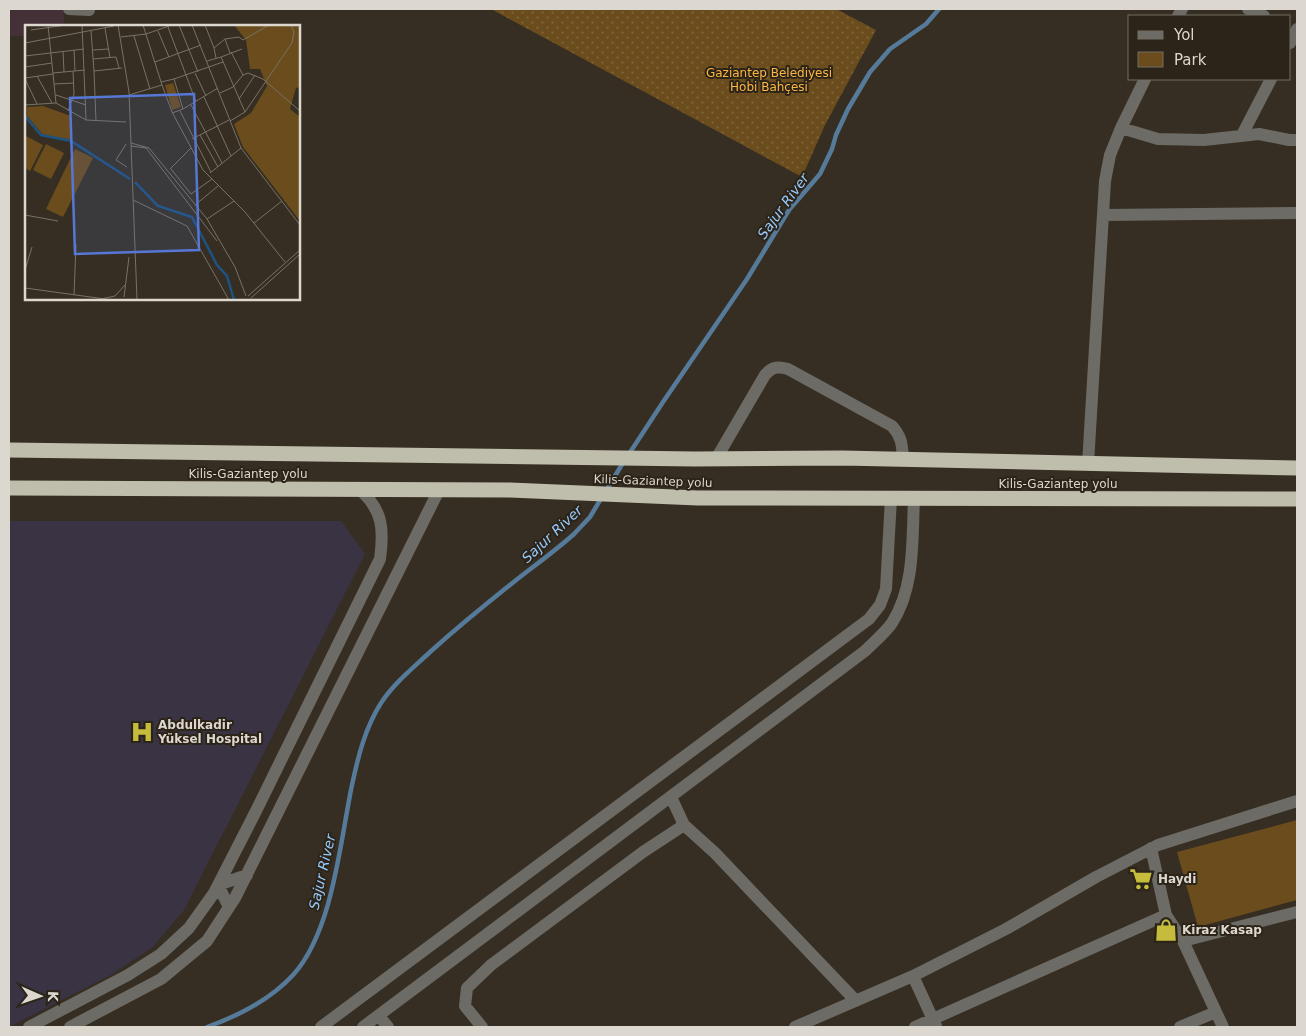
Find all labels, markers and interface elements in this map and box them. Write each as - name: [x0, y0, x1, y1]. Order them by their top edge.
- legend: [1128, 15, 1291, 80]
- inset map: [25, 25, 300, 300]
- text: Yol: [1173, 26, 1195, 44]
- text: Park: [1174, 51, 1207, 69]
- park label: Gaziantep Belediyesi Hobi Bahçesi: [706, 66, 832, 94]
- water label: Sajur River: [754, 169, 813, 242]
- street label: Kilis-Gaziantep yolu: [188, 467, 308, 481]
- street label: Kilis-Gaziantep yolu: [593, 472, 713, 490]
- street label: Kilis-Gaziantep yolu: [998, 477, 1118, 491]
- water label: Sajur River: [518, 501, 586, 566]
- place label: Abdulkadir Yüksel Hospital: [157, 718, 262, 746]
- hospital icon: Abdulkadir Yüksel Hospital: [129, 719, 155, 745]
- water label: Sajur River: [306, 832, 339, 911]
- supermarket icon: Haydi: [1128, 866, 1154, 892]
- place label: Haydi: [1158, 872, 1196, 886]
- shop icon: Kiraz Kasap: [1153, 917, 1179, 943]
- place label: Kiraz Kasap: [1182, 923, 1262, 937]
- north arrow: [15, 971, 65, 1021]
- text: K: [45, 991, 61, 1003]

